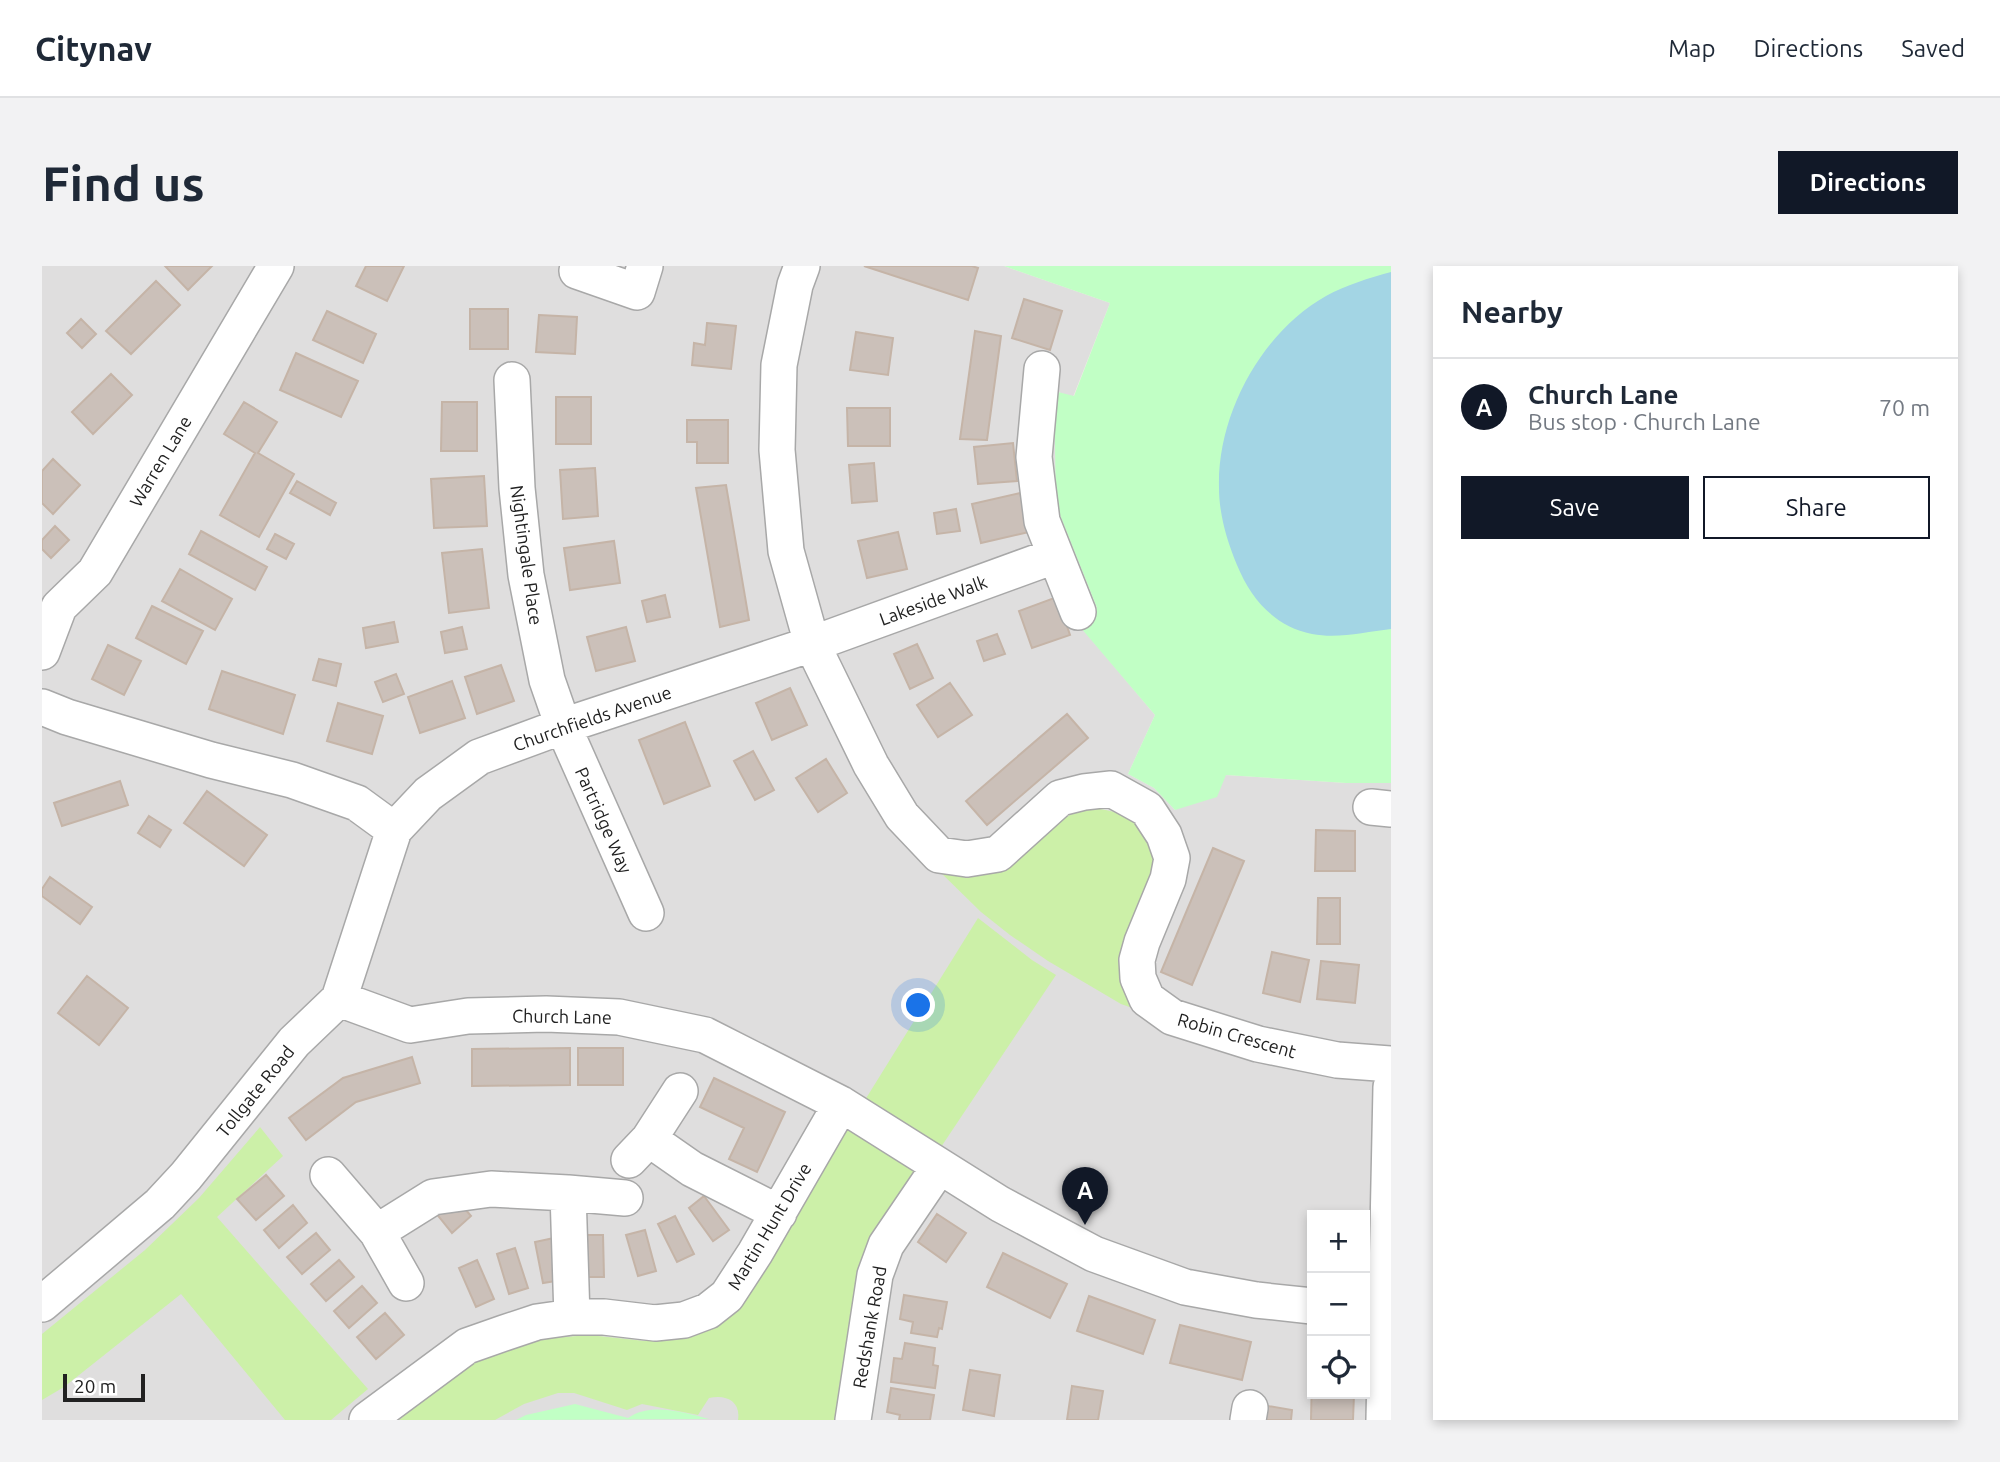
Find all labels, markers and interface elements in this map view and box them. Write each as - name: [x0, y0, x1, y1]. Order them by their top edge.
- text: Citynav: [35, 30, 152, 67]
- text: Map: [1668, 35, 1715, 62]
- text: Directions: [1753, 35, 1863, 62]
- text: Saved: [1901, 35, 1965, 62]
- button: Directions: [1778, 151, 1958, 214]
- text: Find us: [42, 155, 205, 210]
- text: Nearby: [1461, 295, 1563, 329]
- text: Church Lane: [1528, 380, 1679, 409]
- text: A: [1476, 395, 1492, 420]
- text: 70 m: [1879, 395, 1930, 420]
- text: Bus stop · Church Lane: [1528, 409, 1761, 434]
- street label: Warren Lane: [125, 412, 195, 510]
- button: Save: [1461, 476, 1689, 539]
- button: Share: [1703, 476, 1930, 539]
- street label: Nightingale Place: [507, 484, 547, 626]
- street label: Lakeside Walk: [876, 571, 990, 629]
- street label: Churchfields Avenue: [510, 682, 674, 754]
- street label: Partridge Way: [572, 764, 636, 876]
- your location: [901, 988, 935, 1022]
- street label: Church Lane: [512, 1005, 612, 1027]
- street label: Robin Crescent: [1176, 1009, 1298, 1061]
- street label: Tollgate Road: [212, 1041, 298, 1141]
- street label: Martin Hunt Drive: [723, 1159, 815, 1293]
- pin: A: [1062, 1167, 1108, 1225]
- map controls: [1307, 1210, 1370, 1399]
- button: +: [1307, 1210, 1370, 1273]
- street label: Redshank Road: [848, 1264, 890, 1390]
- button: −: [1307, 1273, 1370, 1336]
- button: locate: [1307, 1336, 1370, 1399]
- scale bar: [63, 1371, 145, 1403]
- text: 20 m: [74, 1375, 116, 1397]

